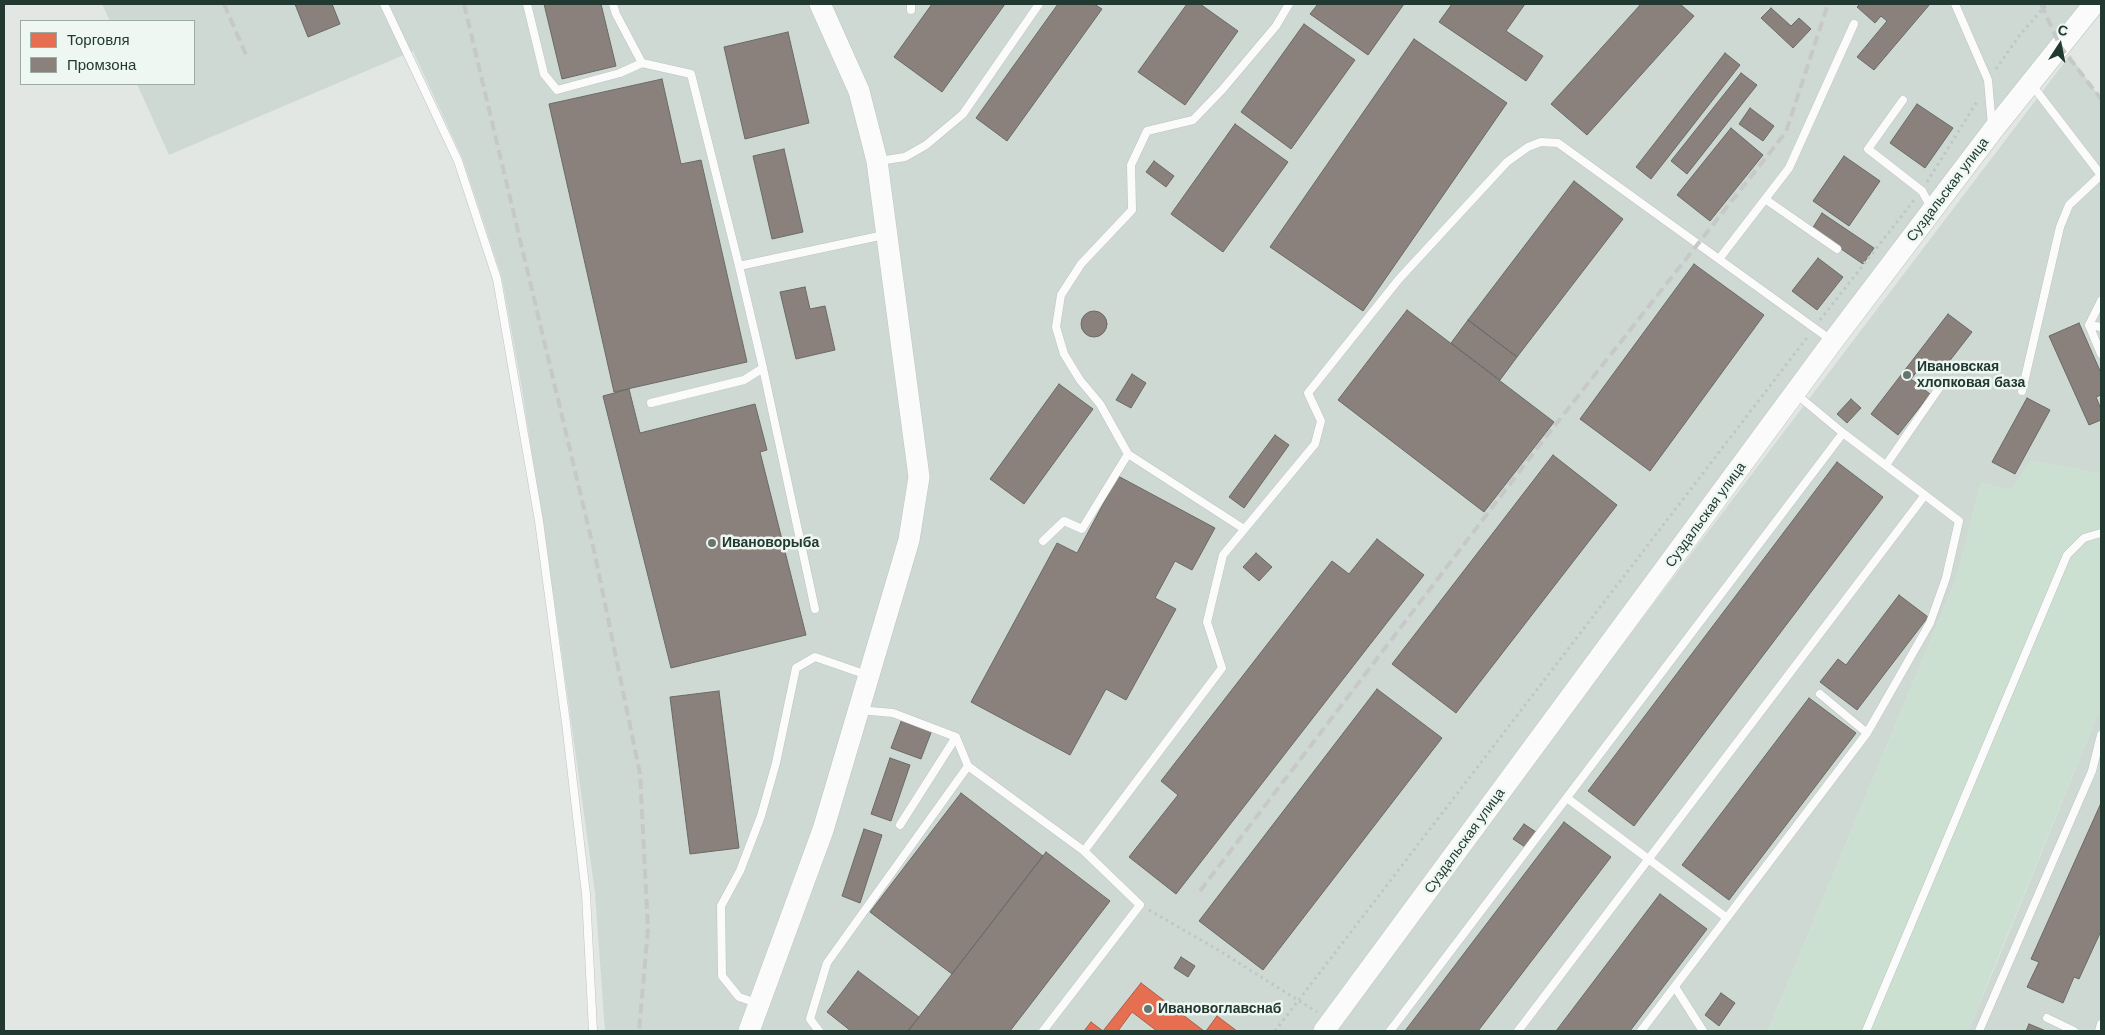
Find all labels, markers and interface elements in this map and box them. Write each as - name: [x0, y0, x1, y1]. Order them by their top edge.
- legend: [20, 20, 195, 85]
- north arrow: [2035, 20, 2085, 70]
- text: С: [2056, 21, 2069, 39]
- text: Торговля: [67, 31, 130, 48]
- text: Промзона: [67, 56, 136, 73]
- street label: Суздальская улица: [1903, 135, 1993, 245]
- place label: Ивановская хлопковая база: [1917, 359, 2025, 392]
- marker: Ивановская хлопковая база: [1901, 369, 1913, 381]
- street label: Суздальская улица: [1662, 459, 1750, 571]
- place label: Ивановорыба: [722, 535, 819, 551]
- marker: Ивановорыба: [706, 537, 718, 549]
- street label: Суздальская улица: [1421, 785, 1509, 897]
- place label: Ивановоглавснаб: [1158, 1001, 1281, 1017]
- marker: Ивановоглавснаб: [1142, 1003, 1154, 1015]

